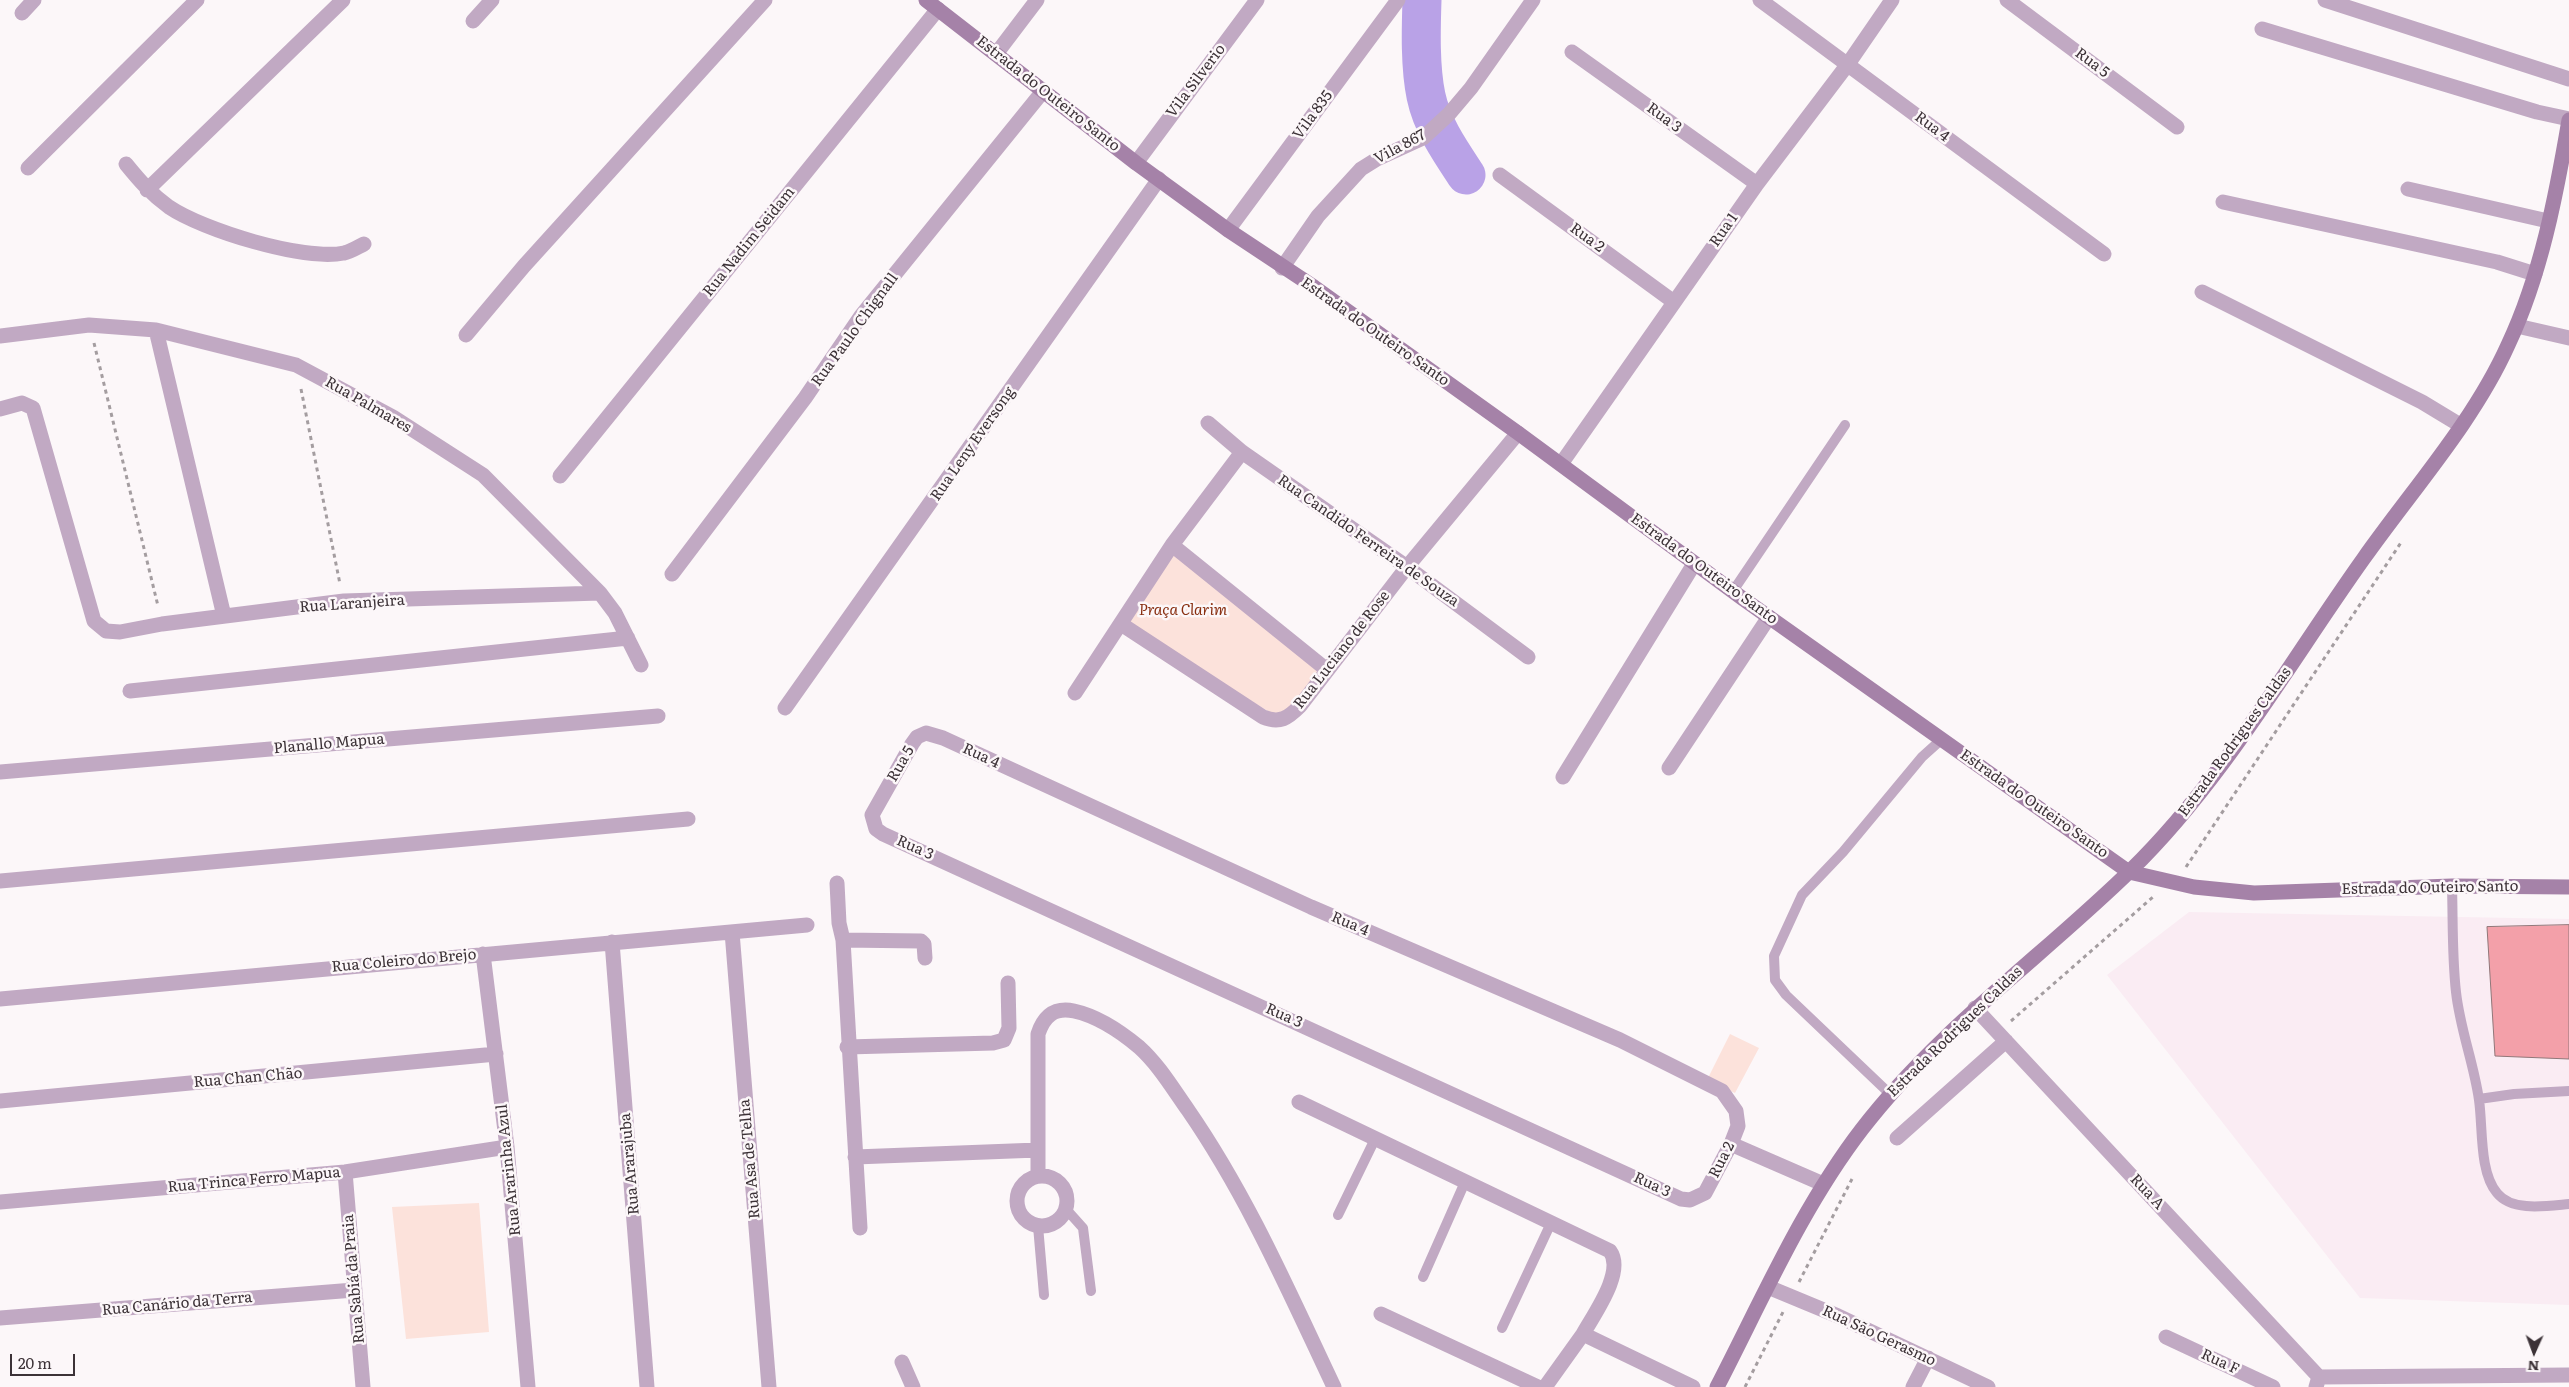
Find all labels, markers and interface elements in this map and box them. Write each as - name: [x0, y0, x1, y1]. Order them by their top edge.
- street label: Estrada do Outeiro Santo: [973, 32, 1123, 156]
- street label: Vila Silverio: [1162, 41, 1230, 121]
- street label: Rua 5: [2071, 44, 2113, 82]
- street label: Vila 835: [1289, 87, 1337, 143]
- street label: Rua 3: [1643, 99, 1685, 137]
- street label: Rua 4: [1911, 108, 1953, 146]
- street label: Vila 867: [1371, 126, 1429, 168]
- street label: Rua Nadim Seidam: [699, 184, 799, 300]
- street label: Rua 1: [1706, 210, 1742, 250]
- street label: Rua 2: [1566, 219, 1608, 257]
- street label: Rua Paulo Chignall: [808, 270, 902, 390]
- street label: Estrada do Outeiro Santo: [1297, 274, 1453, 390]
- street label: Rua Palmares: [322, 373, 414, 437]
- street label: Rua Leny Eversong: [927, 384, 1019, 504]
- street label: Rua Candido Ferreira de Souza: [1274, 471, 1462, 611]
- street label: Estrada do Outeiro Santo: [1627, 510, 1781, 628]
- street label: Rua Luciano de Rose: [1290, 587, 1394, 713]
- street label: Rua Laranjeira: [299, 591, 405, 617]
- park label: Praça Clarim: [1139, 602, 1227, 620]
- street label: Estrada Rodrigues Caldas: [2175, 664, 2295, 820]
- street label: Planallo Mapua: [273, 730, 385, 758]
- street label: Rua 4: [959, 740, 1003, 772]
- street label: Rua 5: [884, 743, 918, 785]
- street label: Estrada do Outeiro Santo: [1956, 746, 2112, 862]
- street label: Rua 3: [894, 832, 936, 864]
- street label: Estrada do Outeiro Santo: [2341, 877, 2519, 899]
- street label: Rua 4: [1329, 908, 1371, 940]
- street label: Rua Coleiro do Brejo: [331, 946, 477, 976]
- street label: Estrada Rodrigues Caldas: [1884, 963, 2026, 1101]
- street label: Rua 3: [1263, 1000, 1305, 1032]
- street label: Rua Chan Chão: [193, 1064, 303, 1092]
- street label: Rua Asa de Telha: [736, 1098, 764, 1220]
- street label: Rua Ararinha Azul: [493, 1103, 525, 1237]
- street label: Rua Ararajuba: [617, 1112, 643, 1216]
- street label: Rua 2: [1705, 1139, 1739, 1181]
- street label: Rua Trinca Ferro Mapua: [167, 1163, 341, 1197]
- street label: Rua 3: [1631, 1169, 1673, 1201]
- street label: Rua A: [2126, 1171, 2168, 1213]
- street label: Rua Sabiá da Praia: [339, 1213, 369, 1345]
- street label: Rua Canário da Terra: [101, 1288, 253, 1320]
- street label: Rua São Gerasmo: [1819, 1302, 1939, 1370]
- north arrow: [2509, 1327, 2559, 1377]
- scale bar: [12, 1344, 78, 1376]
- street label: Rua F: [2198, 1345, 2242, 1379]
- text: 20 m: [18, 1351, 52, 1374]
- text: N: [2527, 1357, 2540, 1377]

